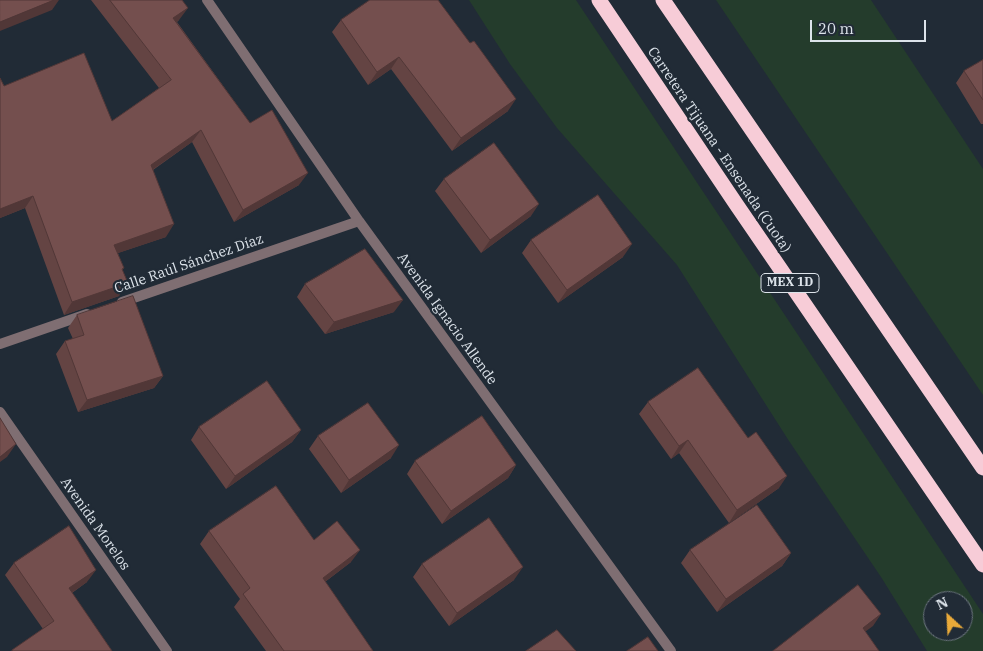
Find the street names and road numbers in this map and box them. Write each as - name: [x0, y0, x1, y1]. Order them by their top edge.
- street label: Carretera Tijuana - Ensenada (Cuota): [644, 44, 794, 256]
- street label: Calle Raúl Sánchez Díaz: [112, 231, 266, 297]
- street label: Avenida Ignacio Allende: [393, 250, 501, 388]
- road number: MEX 1D: [761, 274, 819, 292]
- street label: Avenida Morelos: [57, 474, 133, 574]

